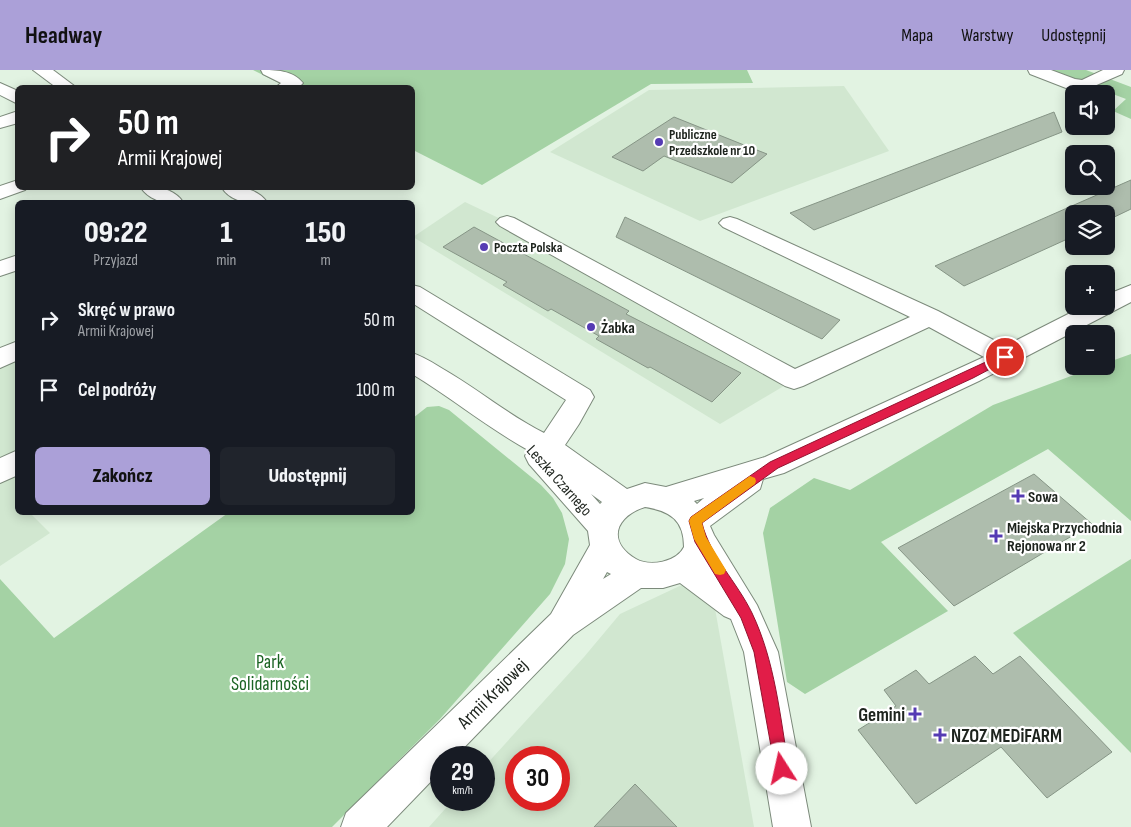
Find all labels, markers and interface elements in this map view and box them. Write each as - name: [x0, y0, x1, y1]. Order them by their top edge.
- text: Headway: [25, 21, 102, 50]
- text: Mapa: [901, 25, 933, 46]
- text: Warstwy: [961, 25, 1013, 46]
- text: Udostępnij: [1041, 25, 1106, 46]
- map controls: [1065, 85, 1115, 375]
- button: sound: [1065, 85, 1115, 135]
- text: 50 m: [118, 102, 179, 145]
- icon: right: [35, 105, 100, 170]
- place label: Publiczne Przedszkole nr 10: [669, 126, 756, 159]
- marker: Publiczne Przedszkole nr 10: [653, 136, 665, 148]
- text: Armii Krajowej: [118, 145, 222, 172]
- button: search: [1065, 145, 1115, 195]
- button: layers: [1065, 205, 1115, 255]
- text: 09:22: [84, 215, 147, 251]
- text: 1: [220, 215, 232, 251]
- text: 150: [305, 215, 346, 251]
- place label: Poczta Polska: [494, 239, 563, 256]
- marker: Poczta Polska: [478, 241, 490, 253]
- text: Przyjazd: [93, 251, 138, 270]
- text: min: [216, 251, 236, 270]
- text: m: [321, 251, 331, 270]
- button: +: [1065, 265, 1115, 315]
- text: Skręć w prawo: [78, 299, 175, 322]
- icon: right: [35, 306, 63, 334]
- text: 50 m: [364, 309, 395, 332]
- place label: Żabka: [601, 319, 635, 338]
- marker: Żabka: [585, 321, 597, 333]
- text: Armii Krajowej: [78, 322, 154, 341]
- button: −: [1065, 325, 1115, 375]
- pin: [984, 336, 1026, 378]
- icon: arrive: [991, 343, 1019, 371]
- icon: arrive: [35, 376, 63, 404]
- text: Cel podróży: [78, 379, 156, 402]
- text: 100 m: [356, 379, 395, 402]
- street label: Leszka Czarnego: [522, 442, 596, 520]
- button: Zakończ: [35, 447, 210, 505]
- button: Udostępnij: [220, 447, 395, 505]
- place label: Sowa: [1028, 488, 1058, 507]
- marker: Sowa: [1012, 490, 1024, 502]
- place label: Miejska Przychodnia Rejonowa nr 2: [1007, 519, 1122, 556]
- marker: Miejska Przychodnia Rejonowa nr 2: [989, 529, 1003, 543]
- park label: Park Solidarności: [231, 651, 309, 696]
- street label: Armii Krajowej: [452, 654, 533, 735]
- place label: Gemini: [858, 704, 905, 727]
- marker: Gemini: [909, 708, 921, 720]
- place label: NZOZ MEDiFARM: [951, 725, 1062, 748]
- marker: NZOZ MEDiFARM: [933, 728, 947, 742]
- position arrow: [755, 742, 807, 794]
- speed limit sign: 30: [505, 746, 570, 811]
- text: 29: [451, 757, 474, 788]
- text: km/h: [452, 783, 473, 798]

